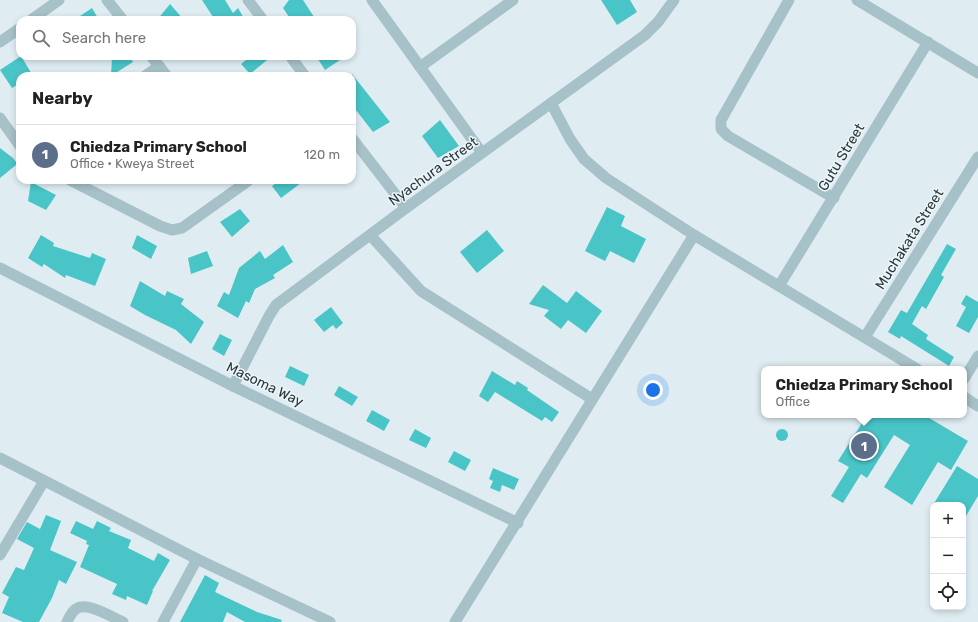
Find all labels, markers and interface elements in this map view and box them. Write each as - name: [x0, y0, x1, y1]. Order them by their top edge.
- search box: [16, 16, 356, 60]
- icon: search: [30, 27, 52, 49]
- text: Search here: [62, 29, 146, 47]
- text: Nearby: [32, 88, 93, 108]
- street label: Gutu Street: [815, 120, 868, 194]
- street label: Nyachura Street: [385, 133, 482, 210]
- text: Chiedza Primary School: [70, 138, 247, 156]
- text: 1: [42, 147, 48, 162]
- text: 120 m: [304, 147, 340, 162]
- text: Office · Kweya Street: [70, 156, 194, 171]
- street label: Muchakata Street: [872, 185, 947, 293]
- street label: Masoma Way: [223, 358, 306, 411]
- popup: [761, 366, 967, 418]
- text: Chiedza Primary School: [776, 376, 952, 394]
- your location: [643, 380, 663, 400]
- text: Office: [776, 394, 810, 409]
- pin: 1: [851, 431, 877, 461]
- map controls: [930, 502, 966, 610]
- button: +: [930, 502, 966, 538]
- button: −: [930, 538, 966, 574]
- button: locate: [930, 574, 966, 610]

